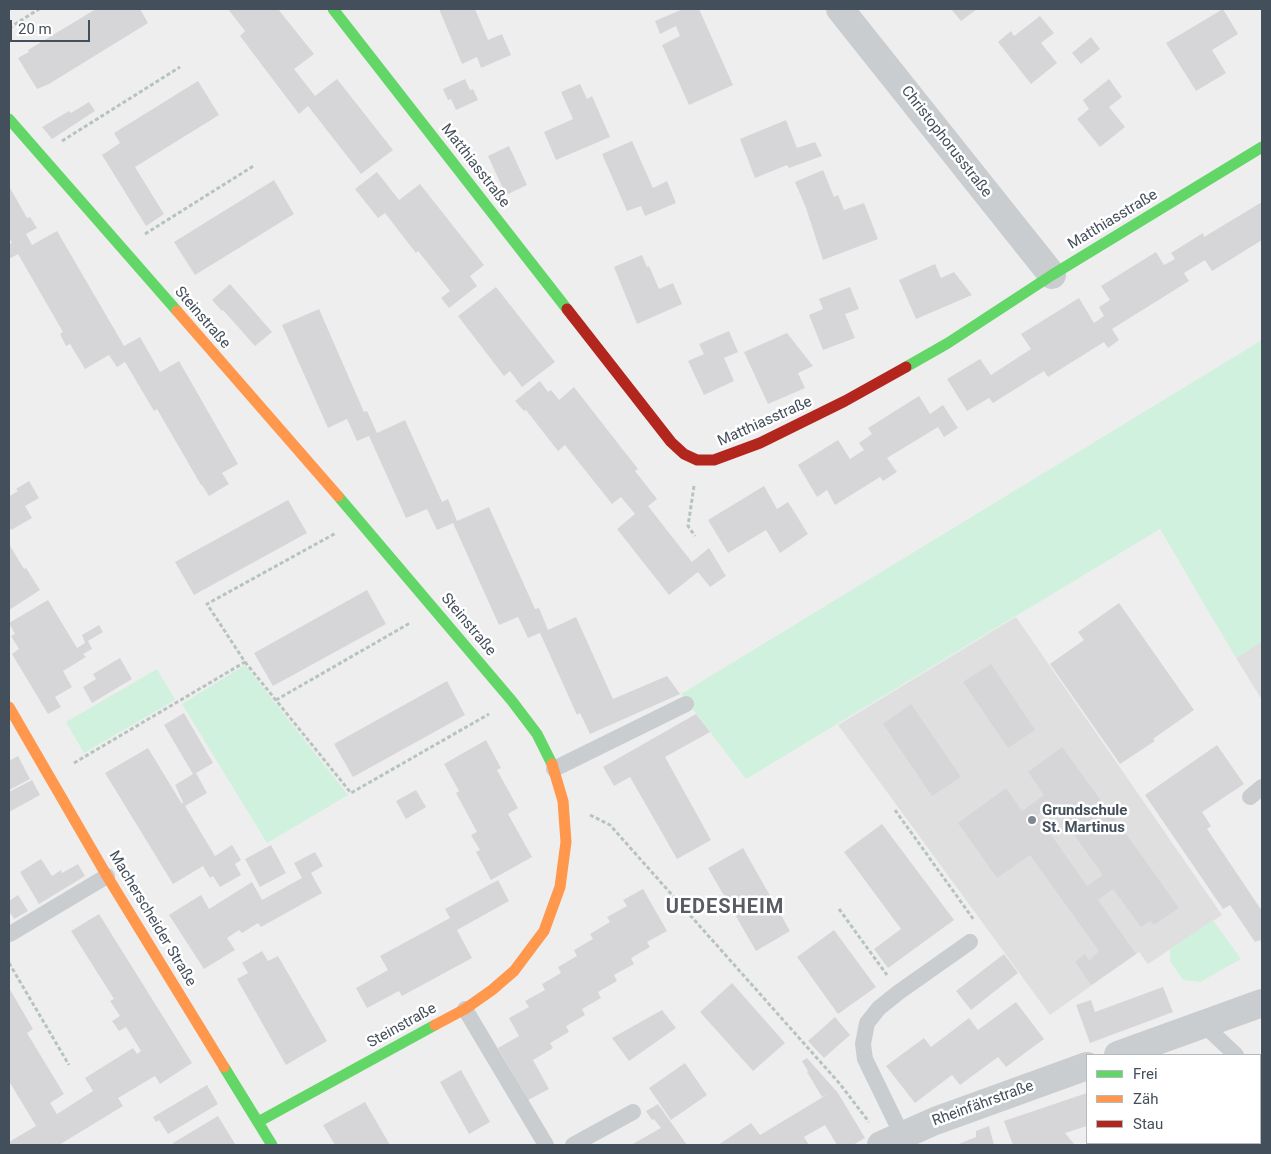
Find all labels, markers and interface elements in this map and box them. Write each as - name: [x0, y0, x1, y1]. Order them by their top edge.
- scale bar: [12, 10, 92, 42]
- text: 20 m: [18, 20, 52, 38]
- street label: Christophorusstraße: [897, 83, 995, 201]
- street label: Matthiasstraße: [437, 121, 513, 211]
- street label: Matthiasstraße: [1065, 186, 1161, 254]
- street label: Steinstraße: [170, 283, 234, 353]
- street label: Matthiasstraße: [715, 393, 815, 451]
- street label: Steinstraße: [437, 590, 499, 660]
- place label: Grundschule St. Martinus: [1042, 802, 1127, 837]
- marker: Grundschule St. Martinus: [1026, 814, 1038, 826]
- street label: Macherscheider Straße: [104, 848, 200, 990]
- district label: UEDESHEIM: [665, 896, 785, 920]
- street label: Steinstraße: [364, 1000, 440, 1052]
- legend: [1086, 1054, 1261, 1144]
- text: Frei: [1133, 1065, 1158, 1083]
- street label: Rheinfährstraße: [930, 1077, 1036, 1131]
- text: Zäh: [1133, 1090, 1158, 1108]
- text: Stau: [1133, 1115, 1163, 1133]

